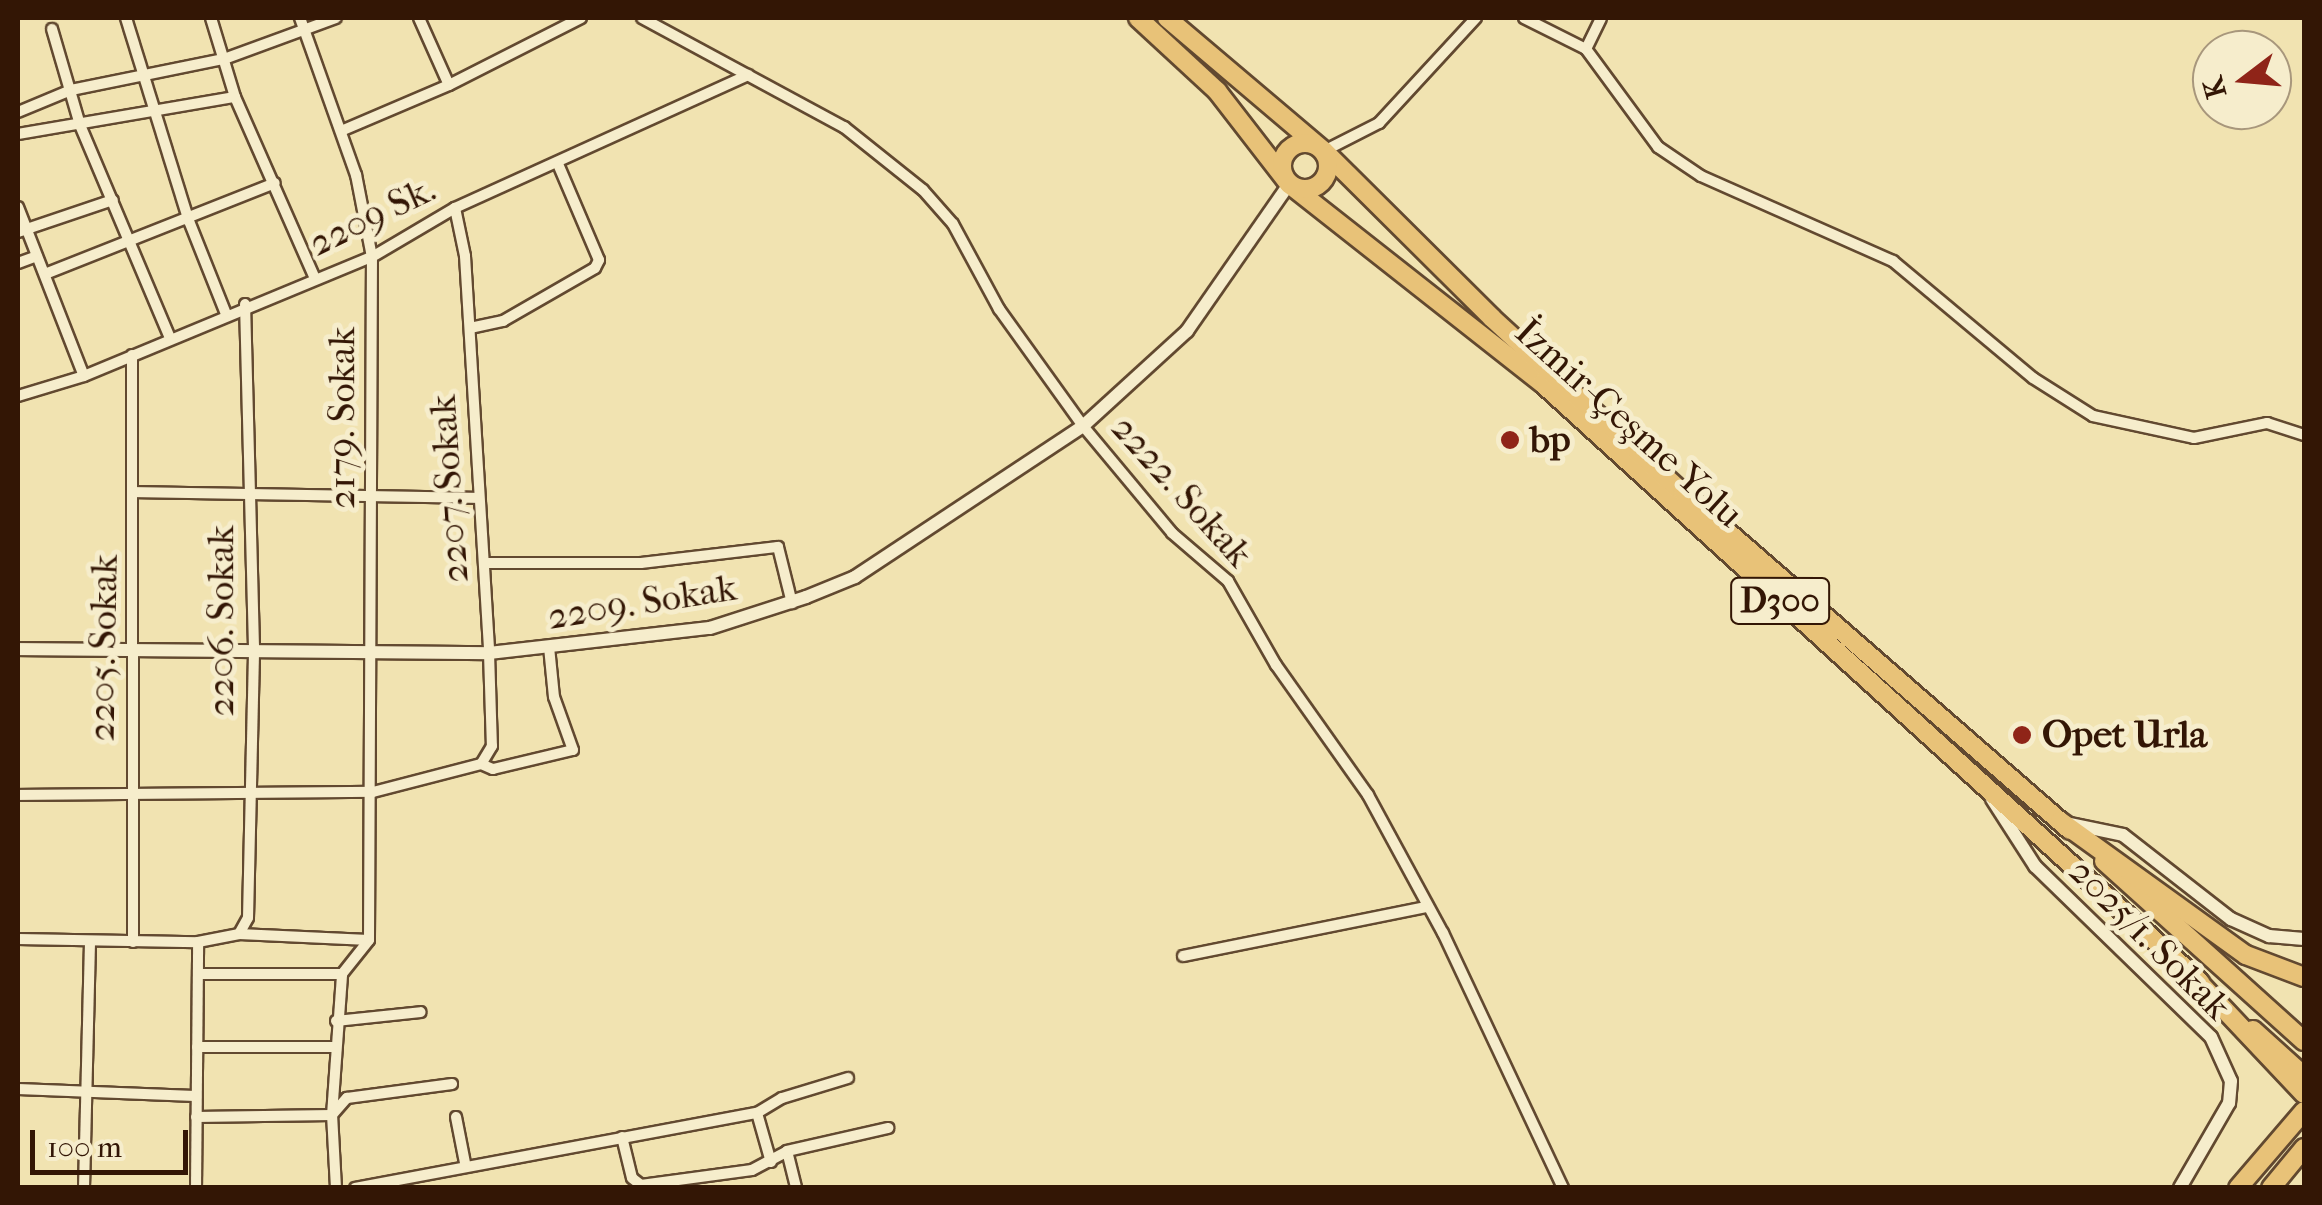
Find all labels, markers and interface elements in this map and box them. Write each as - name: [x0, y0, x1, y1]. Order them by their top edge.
- north arrow: [2192, 30, 2292, 130]
- text: K: [2196, 74, 2233, 102]
- street label: 2209 Sk.: [301, 166, 443, 266]
- street label: İzmir-Çeşme Yolu: [1506, 309, 1752, 537]
- street label: 2179. Sokak: [319, 327, 365, 509]
- street label: 2207. Sokak: [420, 393, 478, 585]
- street label: 2222. Sokak: [1102, 406, 1262, 576]
- place label: bp: [1530, 417, 1571, 463]
- marker: bp: [1499, 429, 1521, 451]
- street label: 2206. Sokak: [198, 525, 244, 717]
- street label: 2205. Sokak: [79, 554, 127, 742]
- street label: 2209. Sokak: [544, 565, 740, 639]
- road number: D300: [1730, 571, 1830, 631]
- place label: Opet Urla: [2042, 712, 2207, 758]
- marker: Opet Urla: [2011, 724, 2033, 746]
- street label: 2025/1. Sokak: [2060, 849, 2240, 1029]
- scale bar: [35, 1110, 192, 1172]
- text: 100 m: [47, 1130, 122, 1165]

